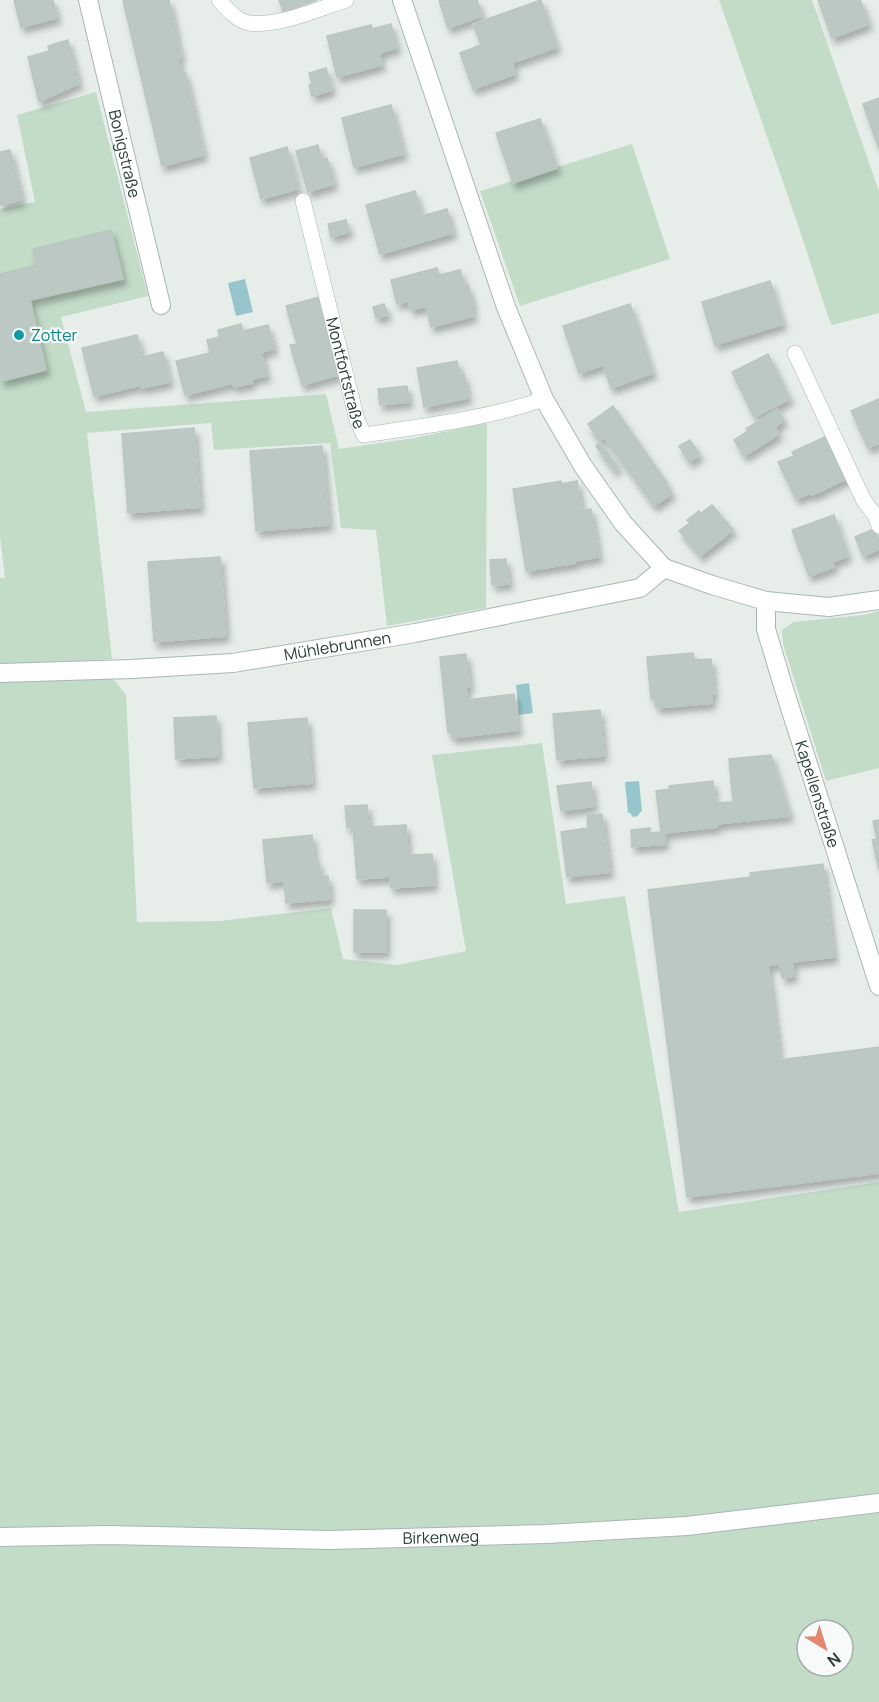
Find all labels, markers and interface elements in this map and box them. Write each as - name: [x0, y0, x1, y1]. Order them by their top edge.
- street label: Bonigstraße: [104, 107, 146, 200]
- street label: Montfortstraße: [321, 315, 371, 432]
- place label: Zotter: [31, 324, 78, 346]
- marker: Zotter: [12, 328, 26, 342]
- street label: Mühlebrunnen: [282, 626, 392, 665]
- street label: Kapellenstraße: [790, 738, 845, 851]
- street label: Birkenweg: [402, 1525, 479, 1549]
- north arrow: [795, 1618, 855, 1678]
- text: N: [823, 1648, 846, 1672]

